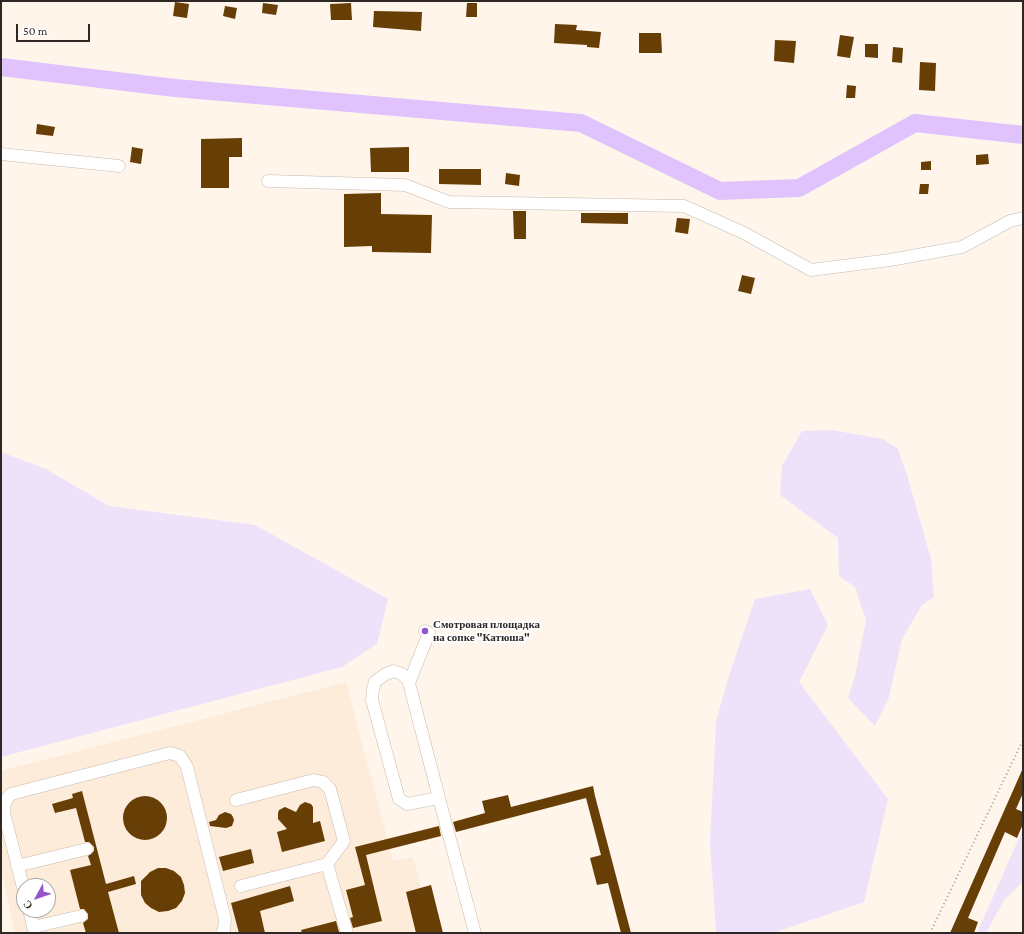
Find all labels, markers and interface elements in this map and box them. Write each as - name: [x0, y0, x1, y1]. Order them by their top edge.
- scale bar: [18, 16, 92, 42]
- text: 50 m: [23, 24, 47, 38]
- place label: Смотровая площадка на сопке "Катюша": [433, 618, 540, 644]
- marker: Смотровая площадка на сопке "Катюша": [420, 626, 430, 636]
- north arrow: [16, 878, 56, 918]
- text: С: [20, 898, 35, 912]

